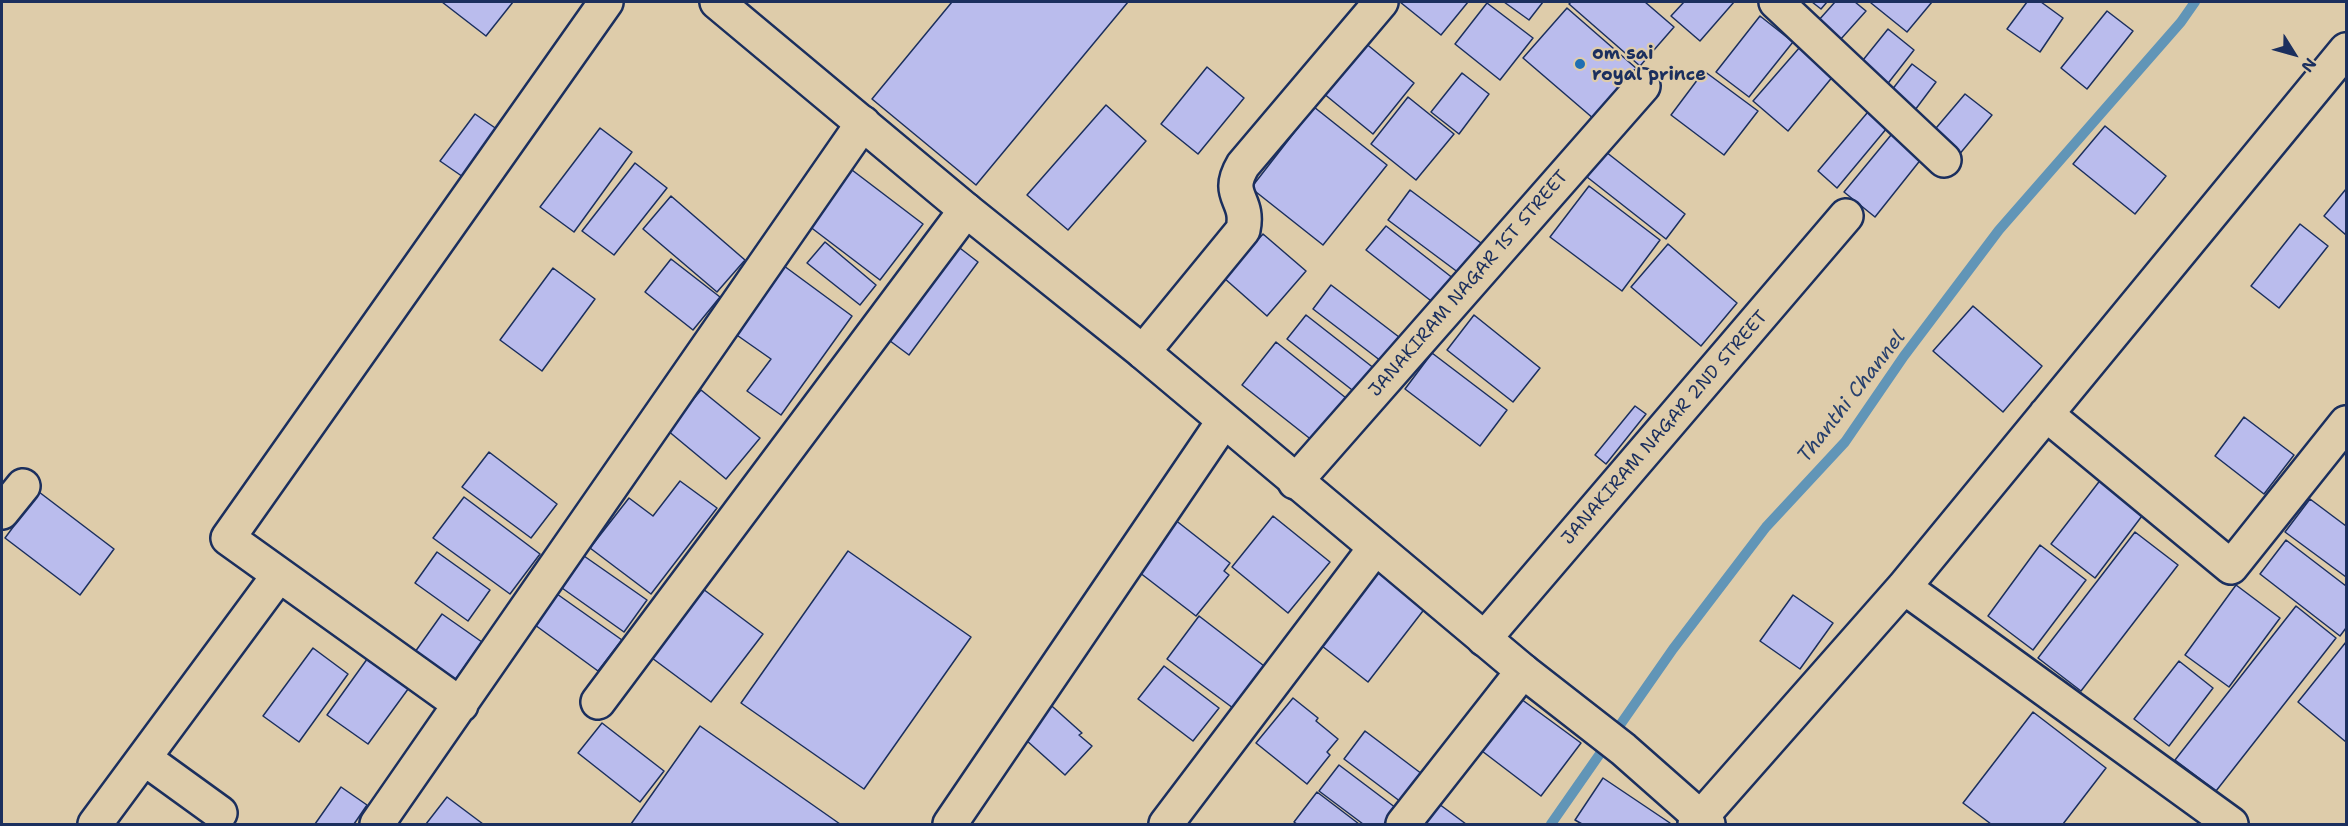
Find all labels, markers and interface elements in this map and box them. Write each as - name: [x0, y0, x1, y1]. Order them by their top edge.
- north arrow: [2264, 24, 2324, 84]
- place label: om sai royal prince: [1592, 43, 1706, 86]
- text: N: [2297, 54, 2321, 77]
- marker: om sai royal prince: [1573, 57, 1587, 71]
- street label: JANAKIRAM NAGAR 1ST STREET: [1365, 166, 1573, 402]
- street label: JANAKIRAM NAGAR 2ND STREET: [1557, 307, 1773, 549]
- water label: Thanthi Channel: [1793, 326, 1911, 468]

